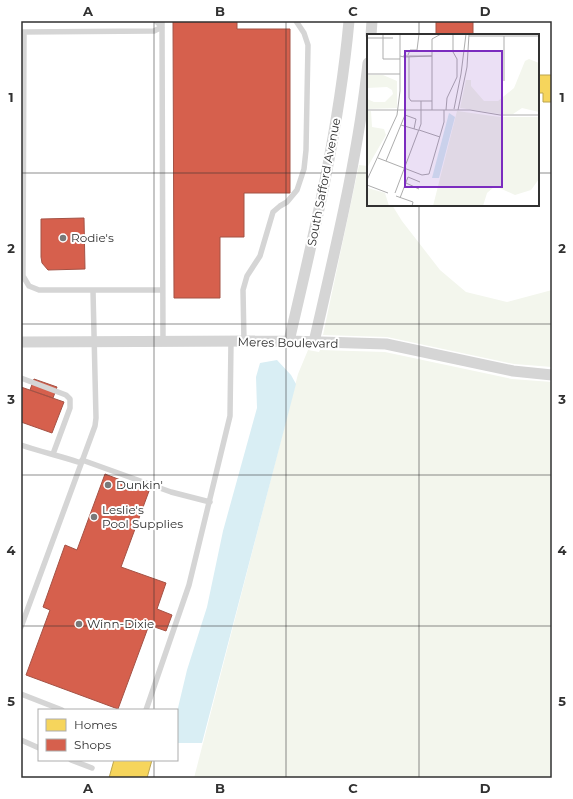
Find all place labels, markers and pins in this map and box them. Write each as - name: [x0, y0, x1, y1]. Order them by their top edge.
- place label: Rodie's: [71, 230, 114, 245]
- marker: Rodie's: [58, 233, 68, 243]
- place label: Dunkin': [116, 477, 163, 492]
- marker: Dunkin': [103, 480, 113, 490]
- place label: Leslie's Pool Supplies: [102, 502, 183, 531]
- marker: Leslie's Pool Supplies: [89, 512, 99, 522]
- place label: Winn-Dixie: [87, 616, 154, 631]
- marker: Winn-Dixie: [74, 619, 84, 629]

